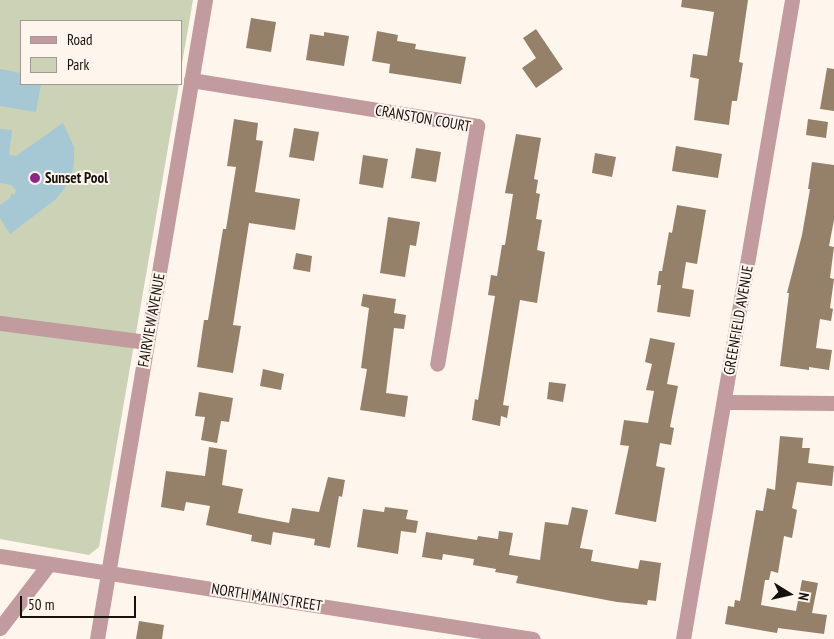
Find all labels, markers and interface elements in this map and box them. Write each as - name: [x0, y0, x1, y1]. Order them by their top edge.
- legend: [20, 20, 182, 85]
- text: Road: [67, 30, 93, 49]
- text: Park: [67, 55, 89, 74]
- street label: CRANSTON COURT: [374, 101, 472, 135]
- place label: Sunset Pool: [45, 169, 108, 187]
- marker: Sunset Pool: [29, 172, 41, 184]
- street label: GREENFIELD AVENUE: [719, 264, 757, 376]
- street label: FAIRVIEW AVENUE: [134, 271, 168, 369]
- north arrow: [764, 569, 814, 619]
- street label: NORTH MAIN STREET: [210, 579, 324, 615]
- scale bar: [22, 586, 139, 618]
- text: N: [794, 591, 813, 602]
- text: 50 m: [28, 595, 54, 614]

